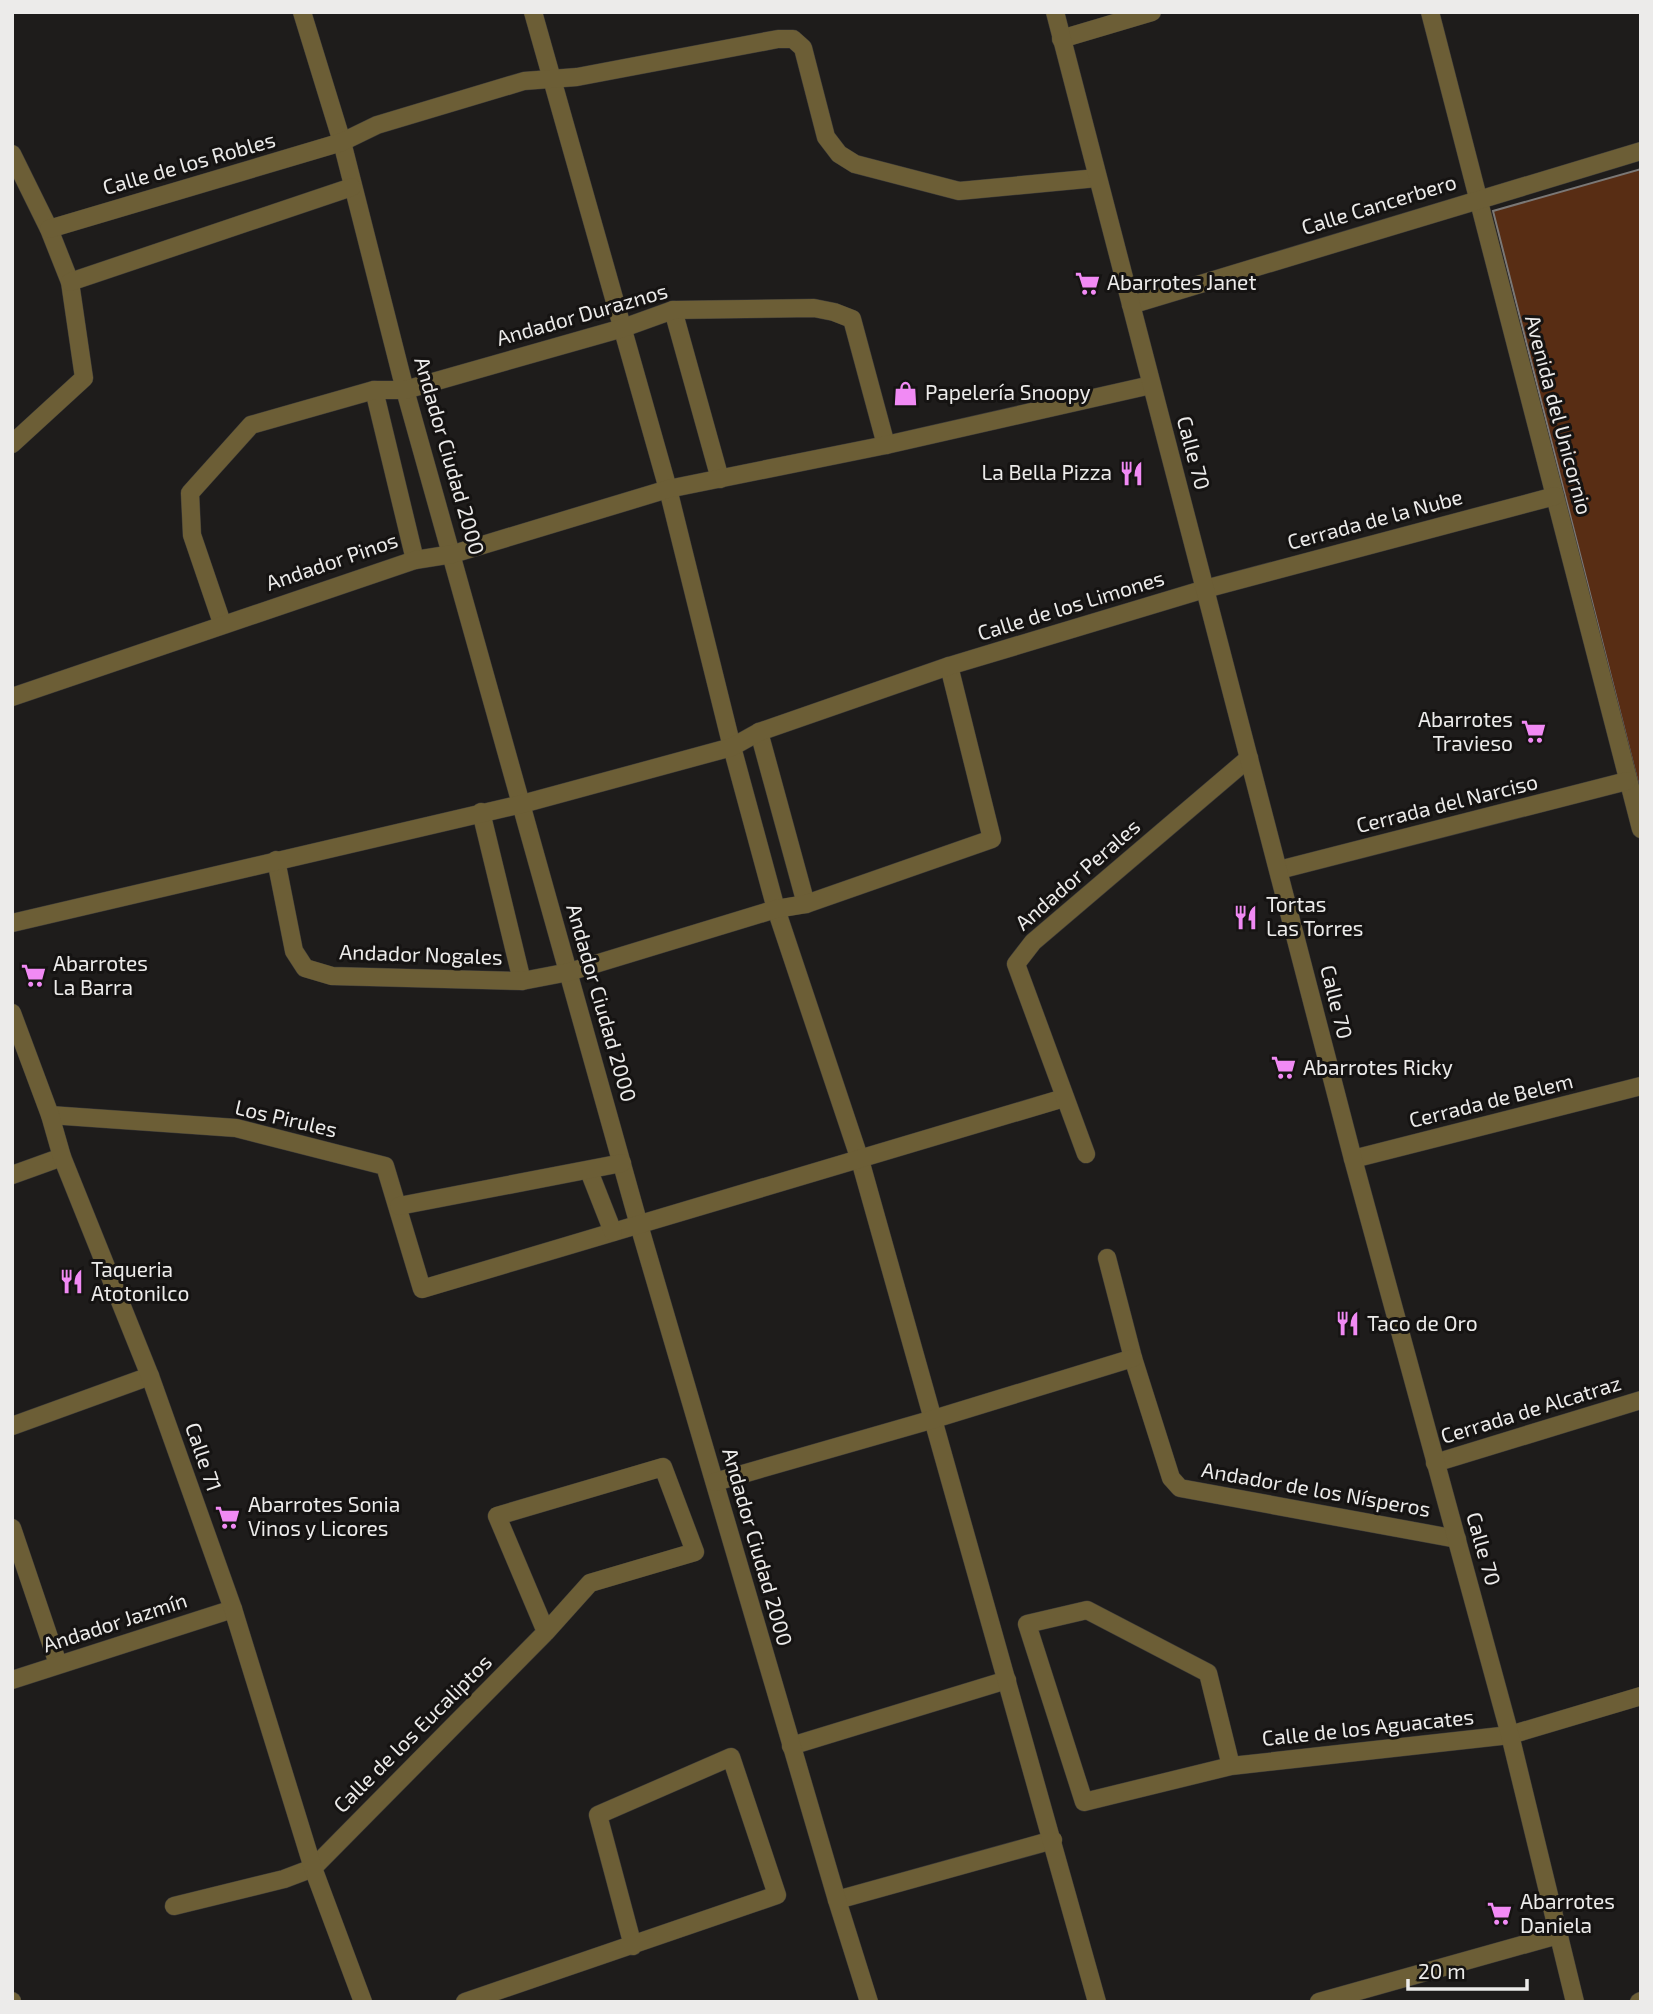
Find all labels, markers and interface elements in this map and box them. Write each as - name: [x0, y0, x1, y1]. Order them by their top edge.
- street label: Calle de los Robles: [99, 126, 278, 199]
- street label: Calle Cancerbero: [1298, 168, 1459, 239]
- supermarket icon: Abarrotes Janet: [1073, 269, 1101, 297]
- place label: Abarrotes Janet: [1107, 269, 1256, 294]
- street label: Andador Duraznos: [493, 277, 670, 350]
- street label: Avenida del Unicornio: [1521, 312, 1598, 517]
- street label: Andador Ciudad 2000: [410, 354, 491, 557]
- shop icon: Papelería Snoopy: [891, 379, 919, 407]
- place label: Papelería Snoopy: [925, 379, 1091, 404]
- street label: Calle 70: [1173, 413, 1216, 492]
- place label: La Bella Pizza: [981, 459, 1112, 484]
- restaurant icon: La Bella Pizza: [1118, 459, 1146, 487]
- street label: Cerrada de la Nube: [1284, 483, 1465, 554]
- street label: Andador Pinos: [262, 526, 401, 595]
- street label: Calle de los Limones: [974, 564, 1167, 645]
- place label: Abarrotes Travieso: [1418, 706, 1513, 755]
- supermarket icon: Abarrotes Travieso: [1519, 718, 1547, 746]
- street label: Cerrada del Narciso: [1353, 768, 1540, 837]
- street label: Andador Perales: [1010, 813, 1145, 935]
- place label: Tortas Las Torres: [1266, 891, 1363, 940]
- street label: Andador Ciudad 2000: [562, 901, 643, 1104]
- restaurant icon: Tortas Las Torres: [1232, 903, 1260, 931]
- street label: Andador Nogales: [339, 938, 503, 969]
- place label: Abarrotes La Barra: [53, 950, 148, 999]
- supermarket icon: Abarrotes La Barra: [19, 962, 47, 990]
- street label: Calle 70: [1316, 962, 1359, 1041]
- supermarket icon: Abarrotes Ricky: [1269, 1054, 1297, 1082]
- place label: Abarrotes Ricky: [1303, 1054, 1453, 1079]
- street label: Cerrada de Belem: [1406, 1067, 1575, 1132]
- street label: Los Pirules: [233, 1094, 340, 1141]
- place label: Taqueria Atotonilco: [91, 1256, 189, 1305]
- restaurant icon: Taqueria Atotonilco: [57, 1268, 85, 1296]
- restaurant icon: Taco de Oro: [1333, 1310, 1361, 1338]
- place label: Taco de Oro: [1367, 1310, 1478, 1335]
- street label: Cerrada de Alcatraz: [1437, 1369, 1624, 1448]
- street label: Calle 71: [181, 1419, 228, 1494]
- street label: Andador Ciudad 2000: [718, 1445, 799, 1648]
- street label: Andador de los Nísperos: [1200, 1456, 1433, 1521]
- place label: Abarrotes Sonia Vinos y Licores: [248, 1491, 400, 1540]
- supermarket icon: Abarrotes Sonia Vinos y Licores: [214, 1503, 242, 1531]
- street label: Calle 70: [1462, 1509, 1507, 1588]
- street label: Andador Jazmín: [39, 1586, 190, 1657]
- street label: Calle de los Eucaliptos: [328, 1649, 496, 1817]
- street label: Calle de los Aguacates: [1261, 1703, 1475, 1750]
- place label: Abarrotes Daniela: [1520, 1888, 1615, 1937]
- supermarket icon: Abarrotes Daniela: [1486, 1900, 1514, 1928]
- scale bar: [1408, 1948, 1527, 1992]
- text: 20 m: [1418, 1958, 1466, 1983]

